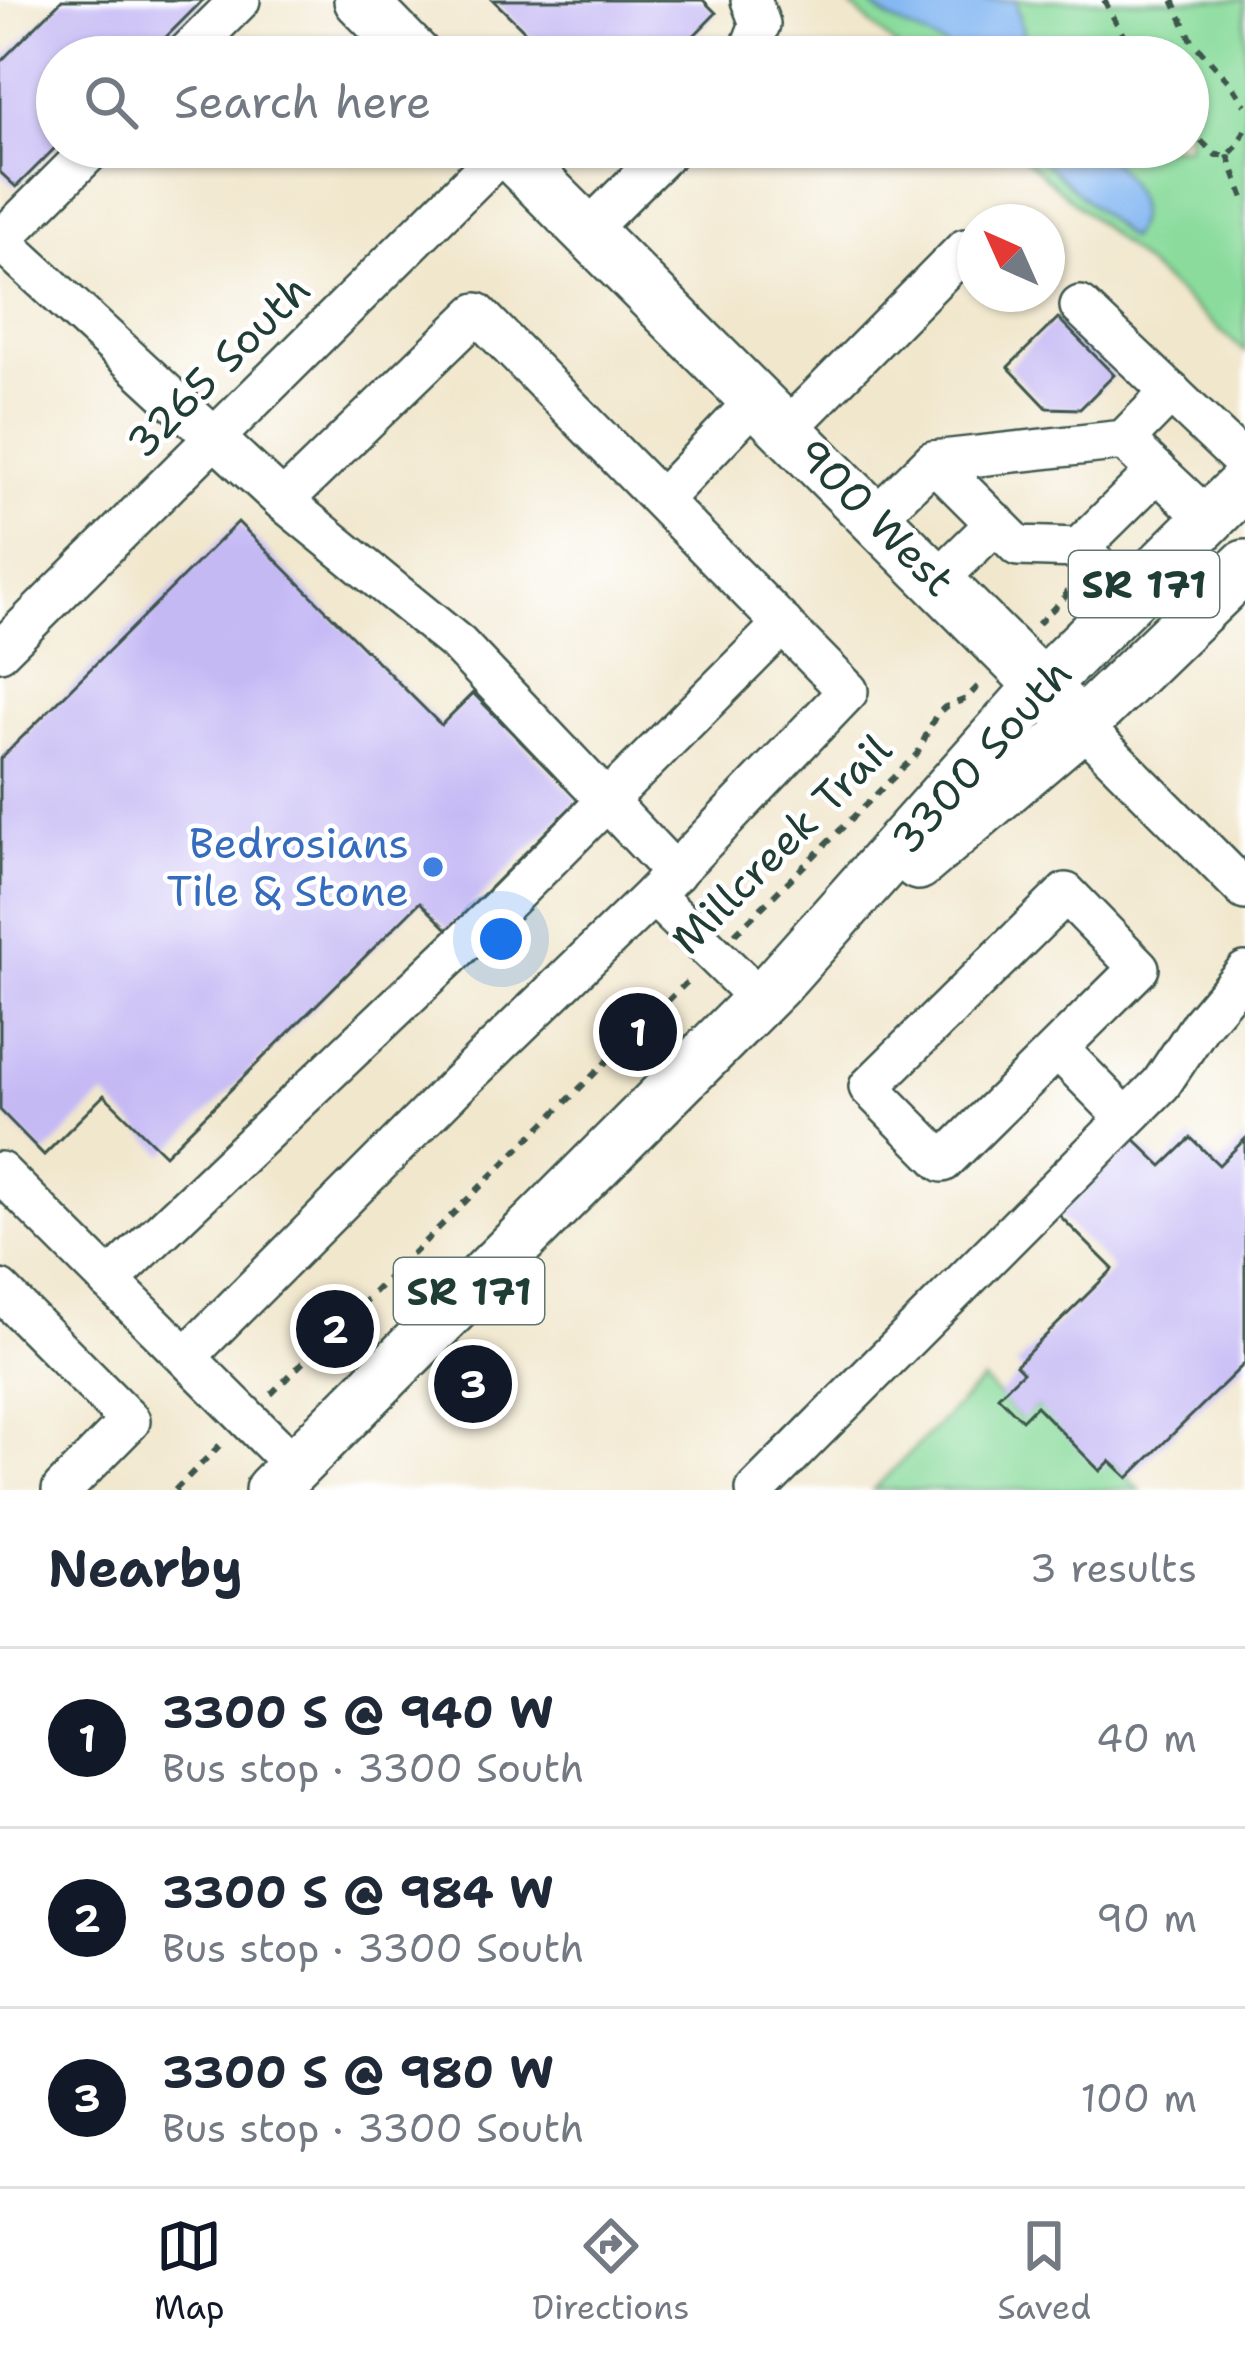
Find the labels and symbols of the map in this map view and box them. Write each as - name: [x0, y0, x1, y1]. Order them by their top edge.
- north arrow: [957, 204, 1065, 312]
- street label: 3265 South: [114, 262, 322, 470]
- street label: 900 West: [785, 426, 967, 608]
- road number: SR 171: [1069, 551, 1219, 617]
- street label: 3300 South: [878, 646, 1084, 866]
- street label: Millcreek Trail: [659, 722, 903, 966]
- place label: Bedrosians Tile & Stone: [166, 815, 409, 919]
- marker: Bedrosians Tile & Stone: [420, 854, 446, 880]
- your location: [471, 909, 531, 969]
- pin: 1: [599, 987, 677, 1077]
- road number: SR 171: [394, 1258, 544, 1324]
- pin: 2: [296, 1284, 374, 1374]
- pin: 3: [434, 1339, 512, 1429]

